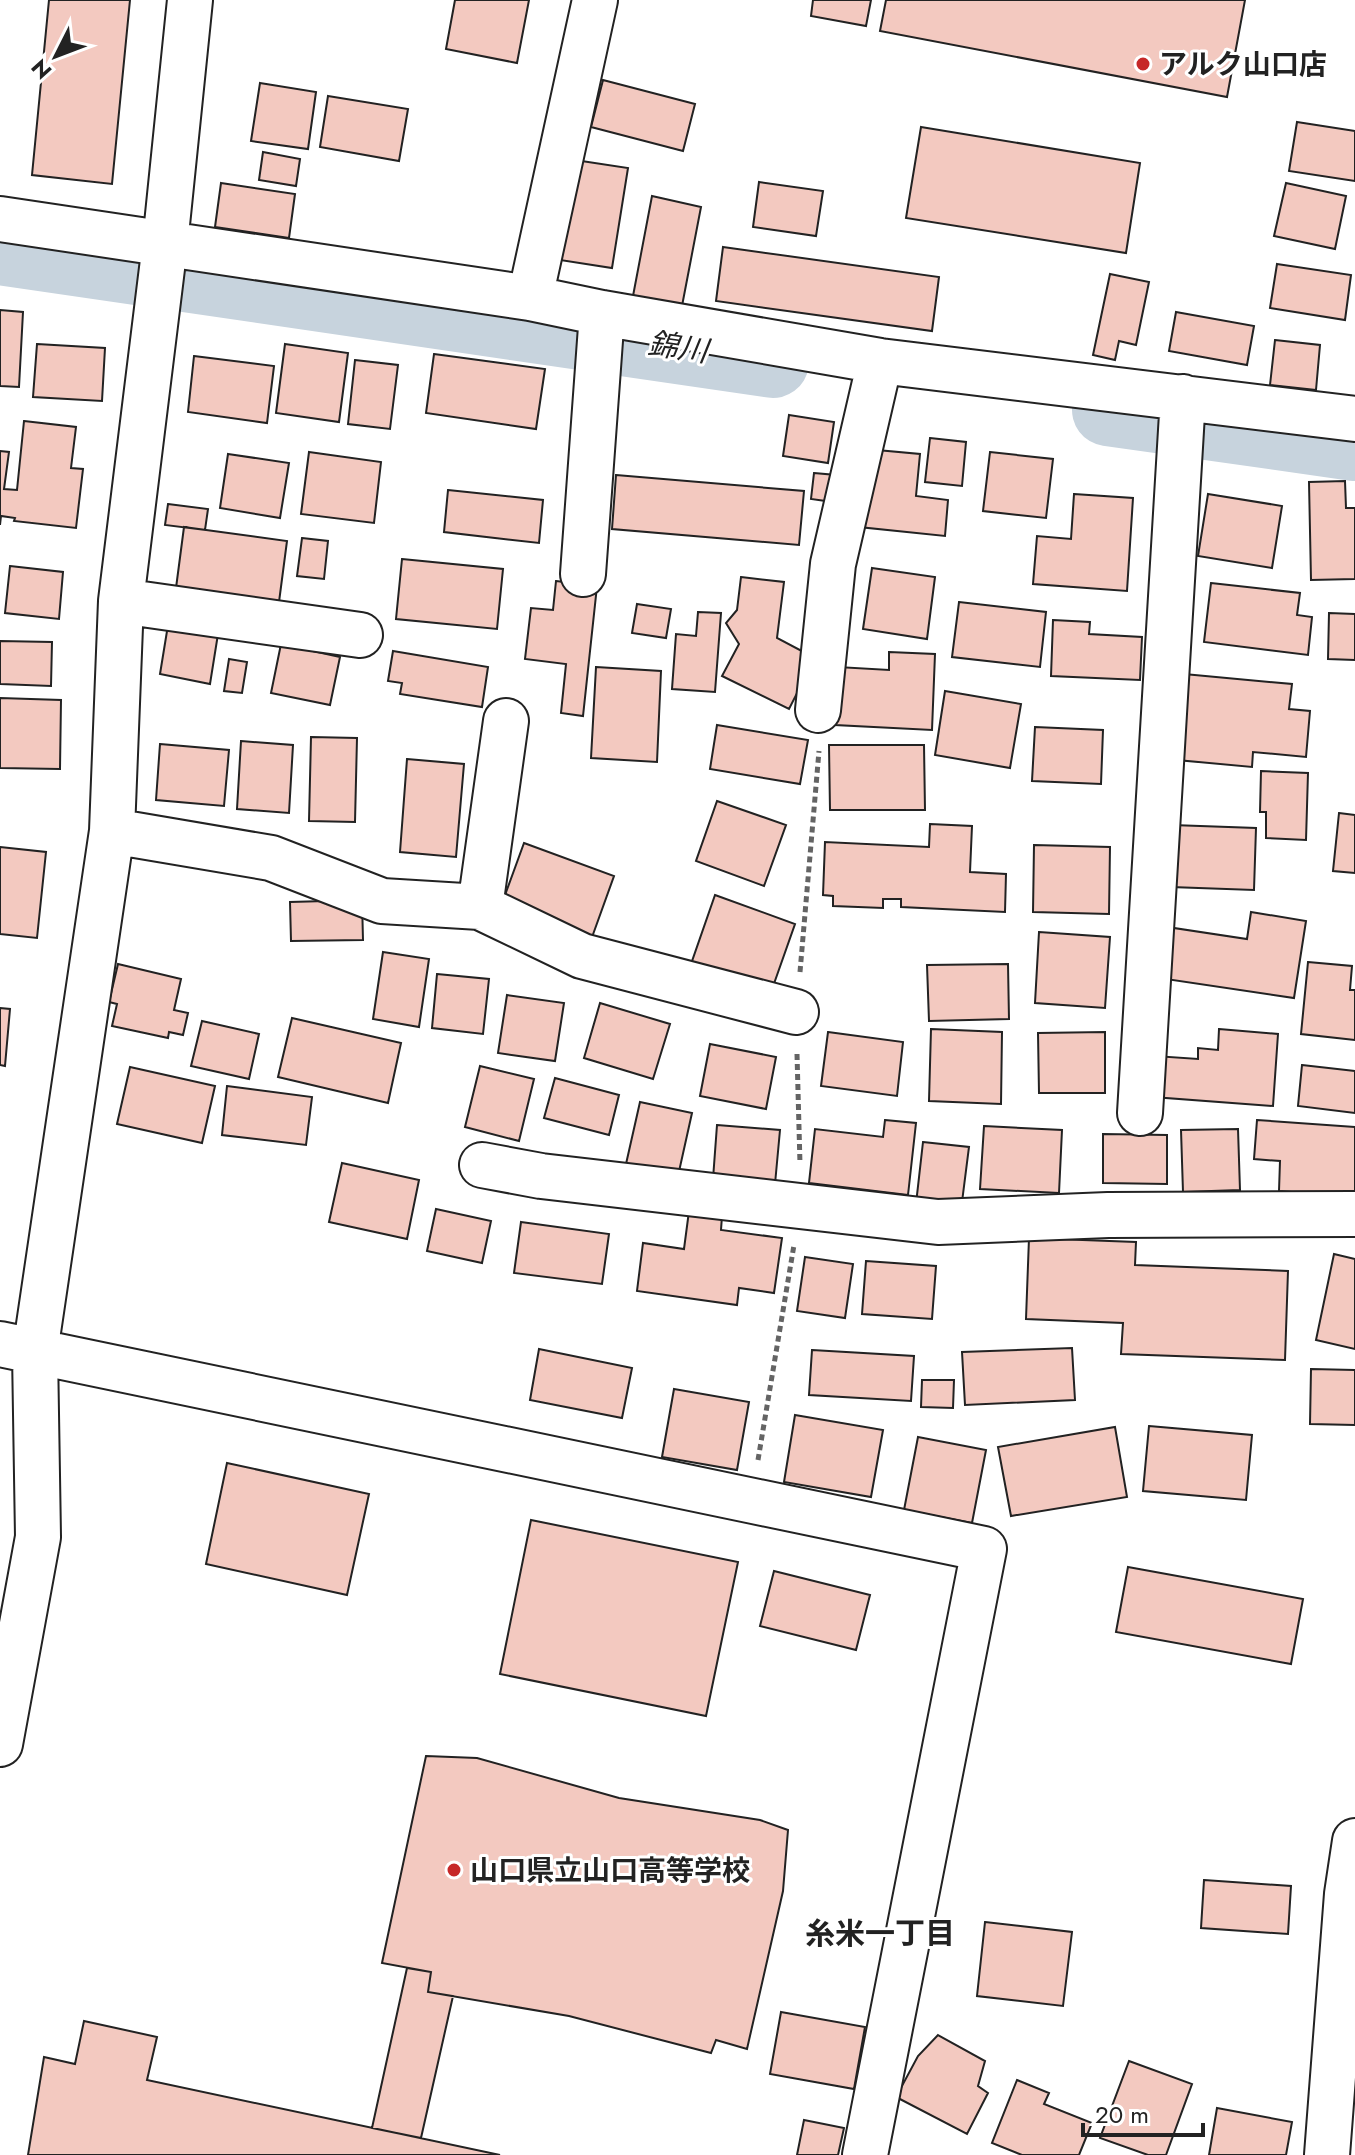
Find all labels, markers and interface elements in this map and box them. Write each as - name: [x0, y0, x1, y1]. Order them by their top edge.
- north arrow: [16, 16, 96, 96]
- place label: アルク山口店: [1159, 44, 1327, 85]
- text: N: [23, 52, 59, 87]
- marker: アルク山口店: [1134, 55, 1152, 73]
- water label: 錦川: [645, 322, 714, 373]
- place label: 山口県立山口高等学校: [470, 1850, 750, 1891]
- marker: 山口県立山口高等学校: [445, 1861, 463, 1879]
- district label: 糸米一丁目: [805, 1912, 955, 1955]
- scale bar: [1083, 2087, 1203, 2137]
- text: 20 m: [1095, 2097, 1149, 2132]

